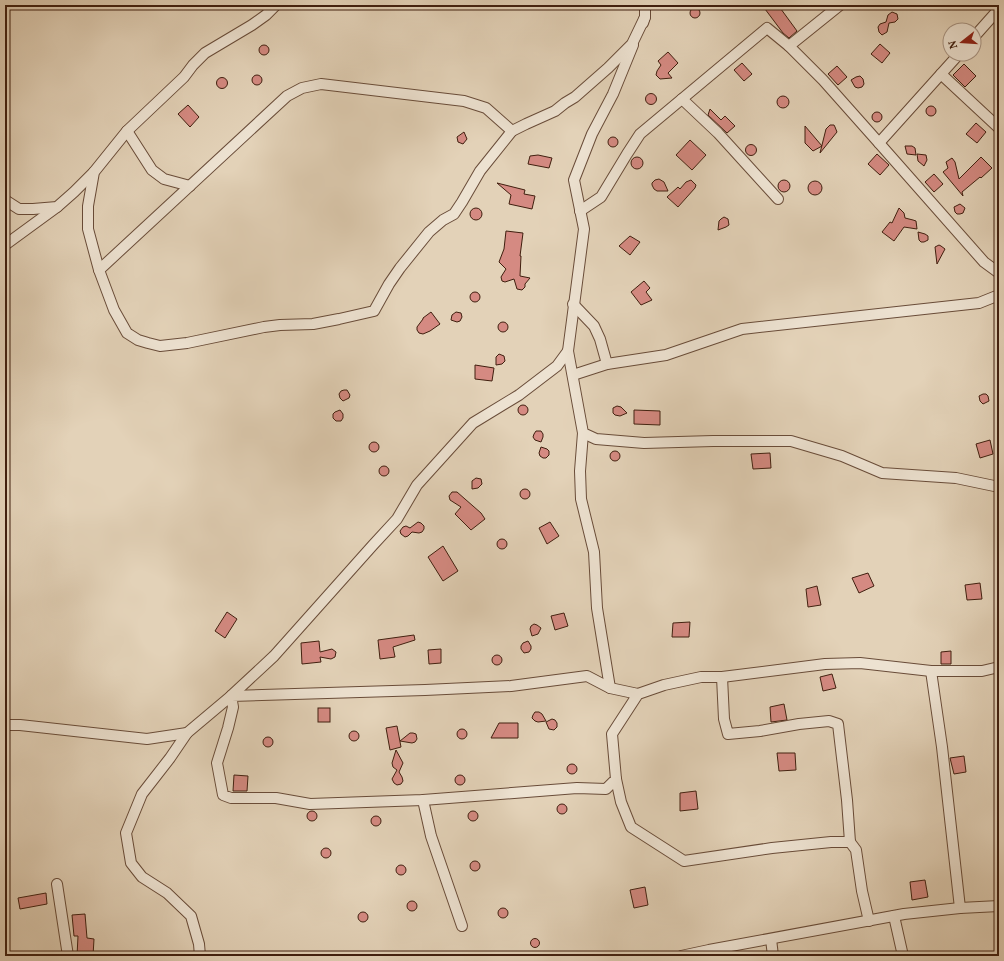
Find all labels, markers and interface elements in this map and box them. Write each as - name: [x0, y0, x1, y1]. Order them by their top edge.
- north arrow: [942, 22, 982, 62]
- text: N: [946, 38, 962, 51]

